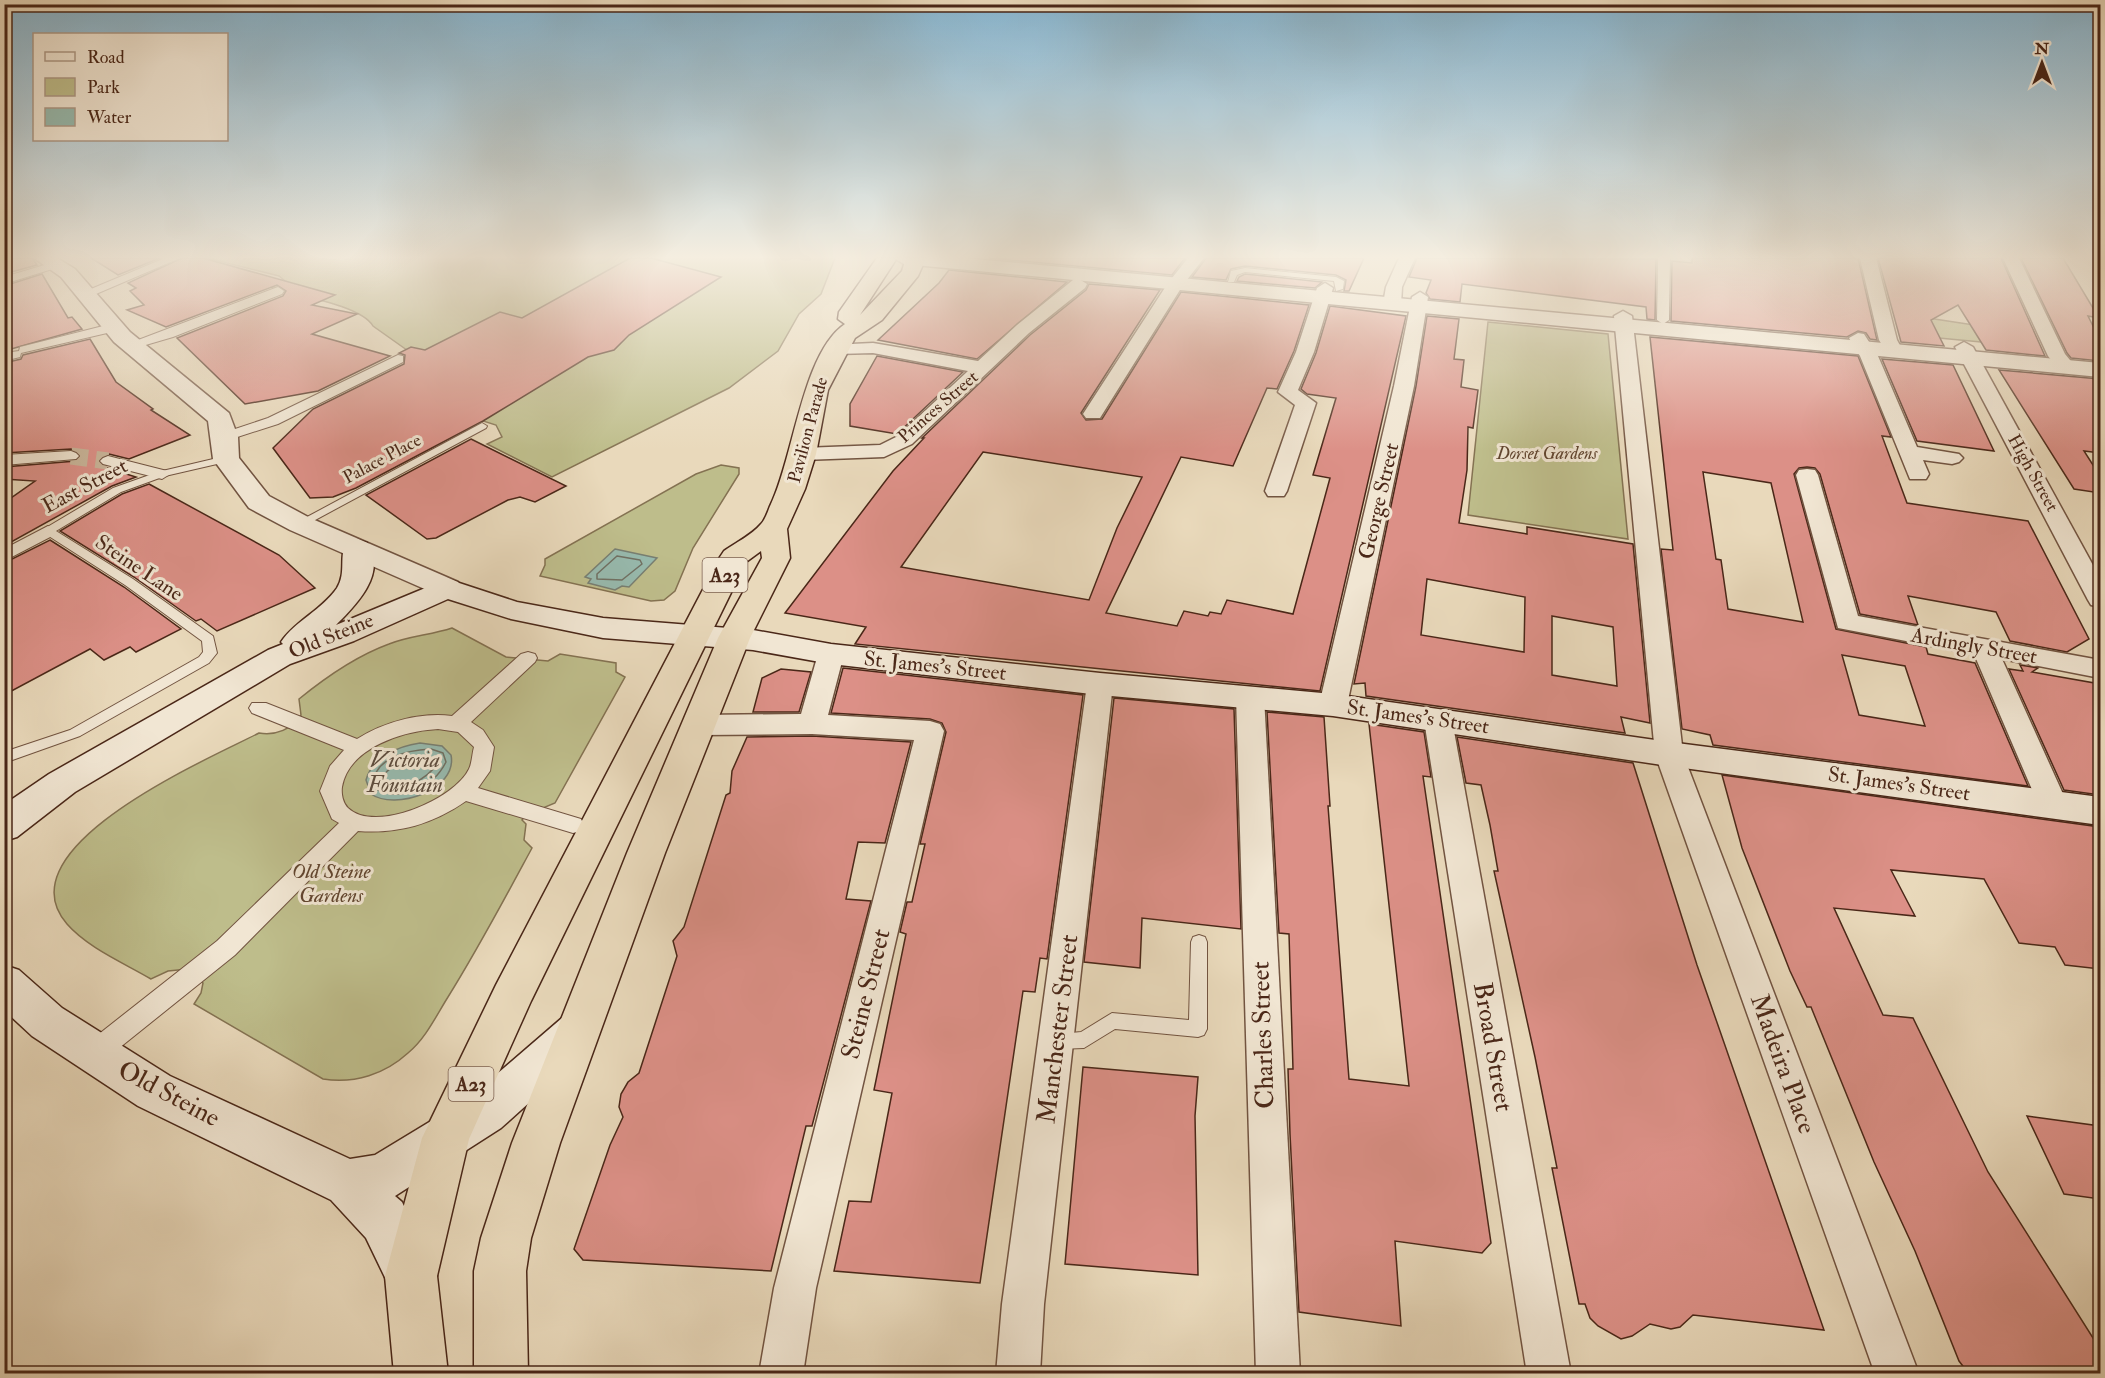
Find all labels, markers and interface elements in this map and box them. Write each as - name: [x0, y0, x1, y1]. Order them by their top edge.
- legend: [33, 33, 228, 141]
- north arrow: [2012, 33, 2072, 93]
- text: N: [2034, 39, 2050, 59]
- text: Road: [87, 46, 125, 69]
- text: Park: [87, 76, 120, 99]
- text: Water: [86, 106, 131, 129]
- street label: Princes Street: [893, 366, 983, 448]
- street label: Pavilion Parade: [783, 374, 833, 486]
- street label: Palace Place: [339, 429, 426, 489]
- street label: High Street: [2002, 430, 2064, 516]
- street label: George Street: [1353, 440, 1406, 562]
- park label: Dorset Gardens: [1496, 442, 1599, 465]
- street label: East Street: [38, 452, 132, 520]
- street label: Steine Lane: [90, 529, 188, 607]
- road number: A23: [702, 558, 748, 592]
- street label: Old Steine: [284, 607, 378, 665]
- street label: Ardingly Street: [1908, 621, 2039, 670]
- street label: St. James's Street: [862, 645, 1008, 687]
- street label: St. James's Street: [1345, 694, 1491, 740]
- water label: Victoria Fountain: [366, 746, 443, 799]
- street label: St. James's Street: [1826, 761, 1972, 807]
- park label: Old Steine Gardens: [291, 858, 372, 909]
- street label: Steine Street: [834, 926, 898, 1062]
- street label: Manchester Street: [1031, 933, 1085, 1125]
- street label: Charles Street: [1244, 961, 1282, 1109]
- street label: Broad Street: [1466, 980, 1520, 1114]
- street label: Madeira Place: [1743, 990, 1823, 1138]
- street label: Old Steine: [113, 1054, 226, 1134]
- road number: A23: [448, 1067, 494, 1101]

